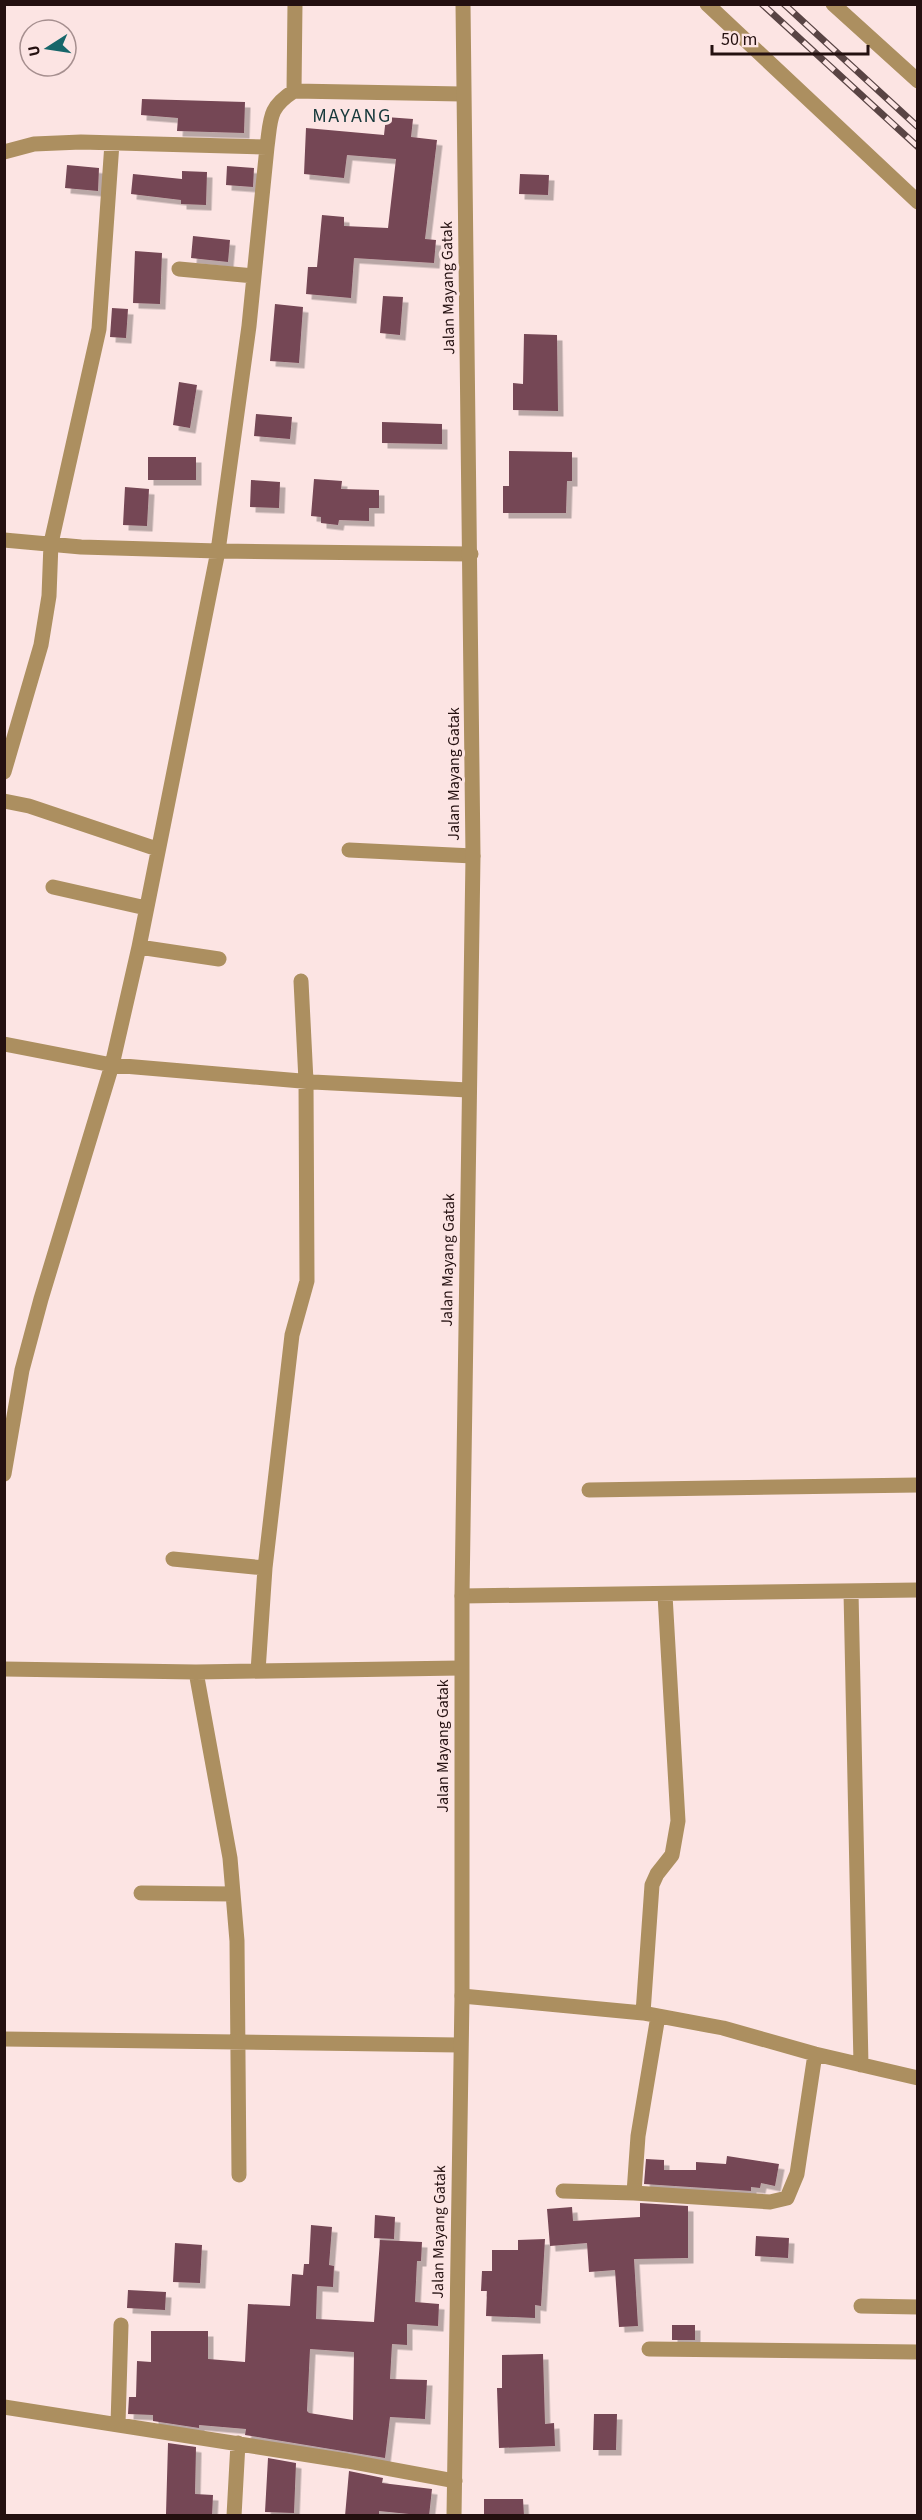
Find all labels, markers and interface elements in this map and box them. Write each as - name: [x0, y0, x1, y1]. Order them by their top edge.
- north arrow: [18, 18, 78, 78]
- scale bar: [712, 18, 868, 56]
- text: 50 m: [721, 27, 757, 52]
- text: U: [22, 43, 46, 58]
- district label: MAYANG: [312, 102, 392, 130]
- street label: Jalan Mayang Gatak: [436, 221, 460, 355]
- street label: Jalan Mayang Gatak: [443, 707, 465, 841]
- street label: Jalan Mayang Gatak: [436, 1193, 460, 1327]
- street label: Jalan Mayang Gatak: [432, 1679, 454, 1813]
- street label: Jalan Mayang Gatak: [427, 2165, 451, 2299]

